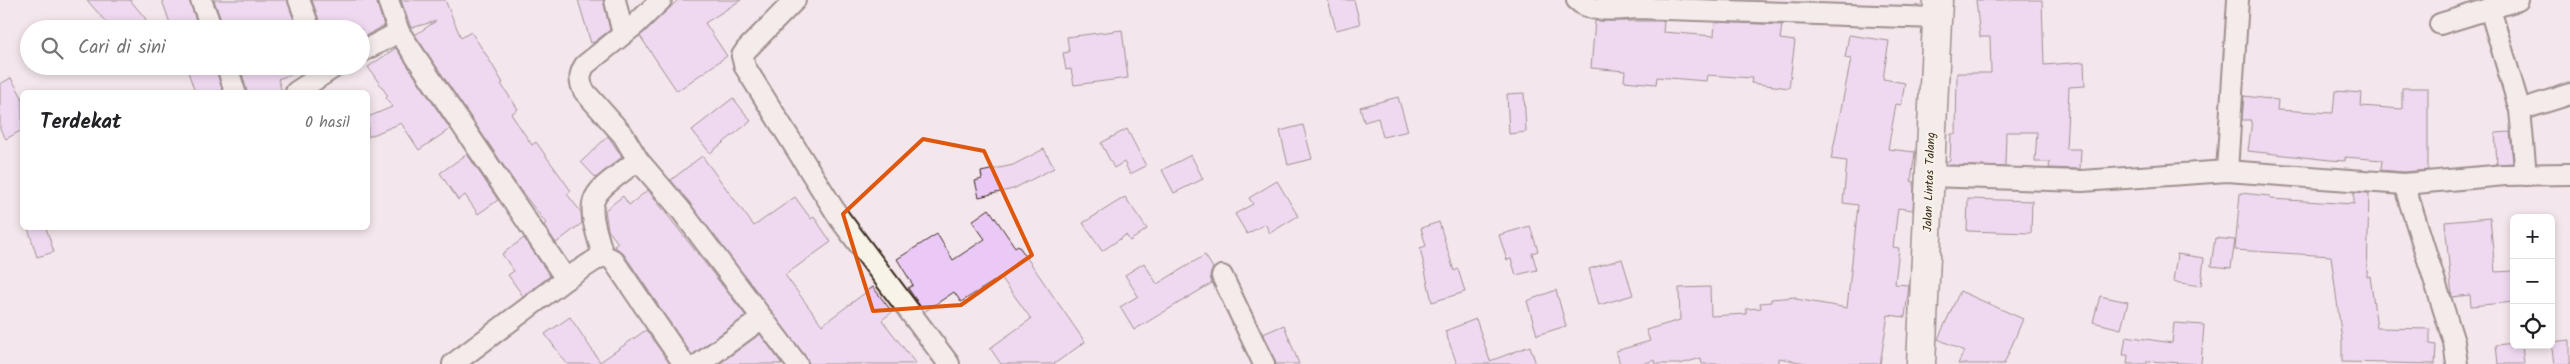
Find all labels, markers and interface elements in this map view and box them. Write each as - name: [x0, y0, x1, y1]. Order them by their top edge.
- search box: [20, 20, 370, 75]
- text: Cari di sini: [78, 33, 166, 63]
- icon: search: [38, 34, 66, 62]
- text: Terdekat: [40, 106, 121, 139]
- text: 0 hasil: [305, 110, 350, 135]
- street label: Jalan Lintas Talang: [1918, 132, 1941, 232]
- map controls: [2510, 214, 2555, 349]
- button: +: [2510, 214, 2555, 259]
- button: −: [2510, 259, 2555, 304]
- button: locate: [2510, 304, 2555, 349]

